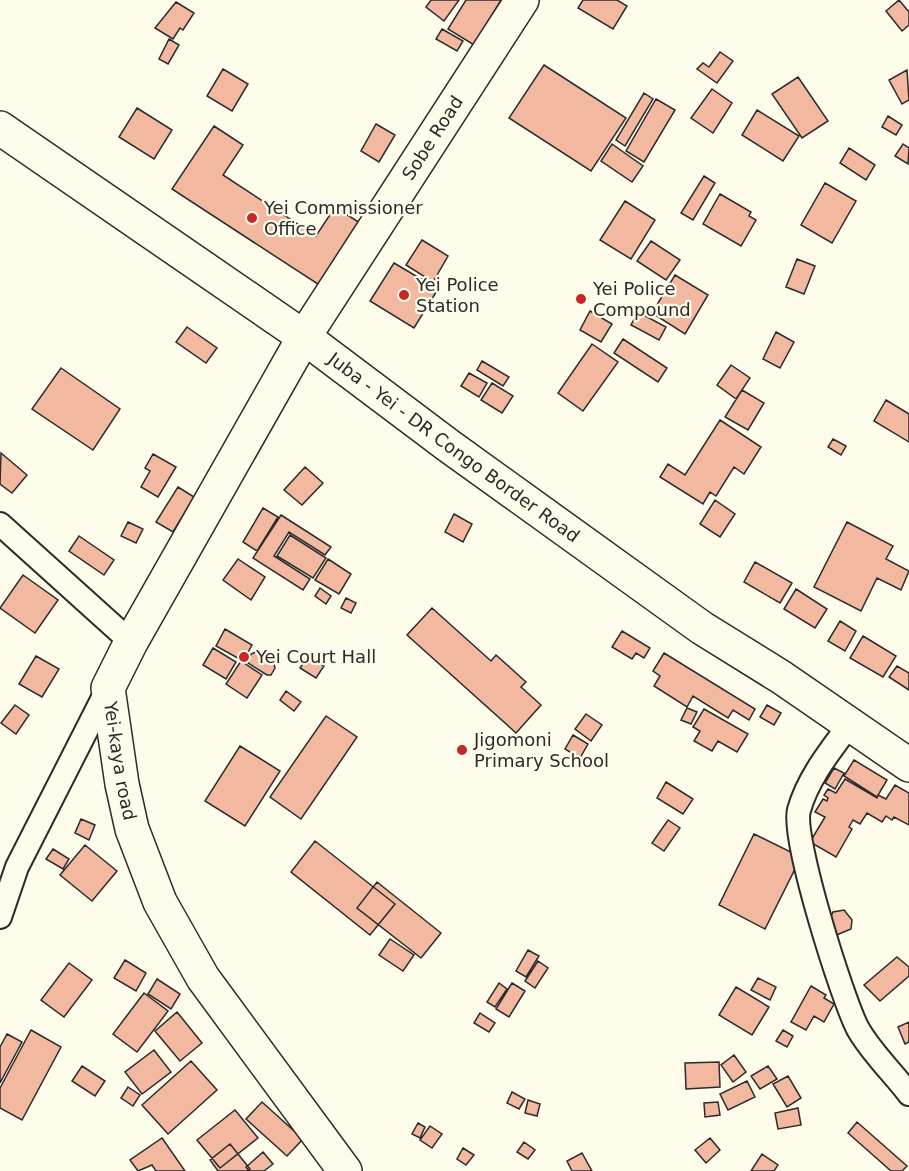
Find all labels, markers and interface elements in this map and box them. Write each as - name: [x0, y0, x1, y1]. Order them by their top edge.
- street label: Sobe Road: [397, 92, 467, 184]
- place label: Yei Commissioner Office: [263, 197, 423, 239]
- marker: Yei Commissioner Office: [245, 211, 259, 225]
- place label: Yei Police Station: [415, 274, 499, 316]
- place label: Yei Police Compound: [592, 278, 691, 320]
- marker: Yei Police Station: [397, 288, 411, 302]
- marker: Yei Police Compound: [574, 292, 588, 306]
- street label: Juba - Yei - DR Congo Border Road: [323, 347, 584, 546]
- place label: Yei Court Hall: [255, 646, 376, 667]
- marker: Yei Court Hall: [237, 650, 251, 664]
- street label: Yei-kaya road: [100, 699, 141, 822]
- place label: Jigomoni Primary School: [473, 729, 609, 771]
- marker: Jigomoni Primary School: [455, 743, 469, 757]

